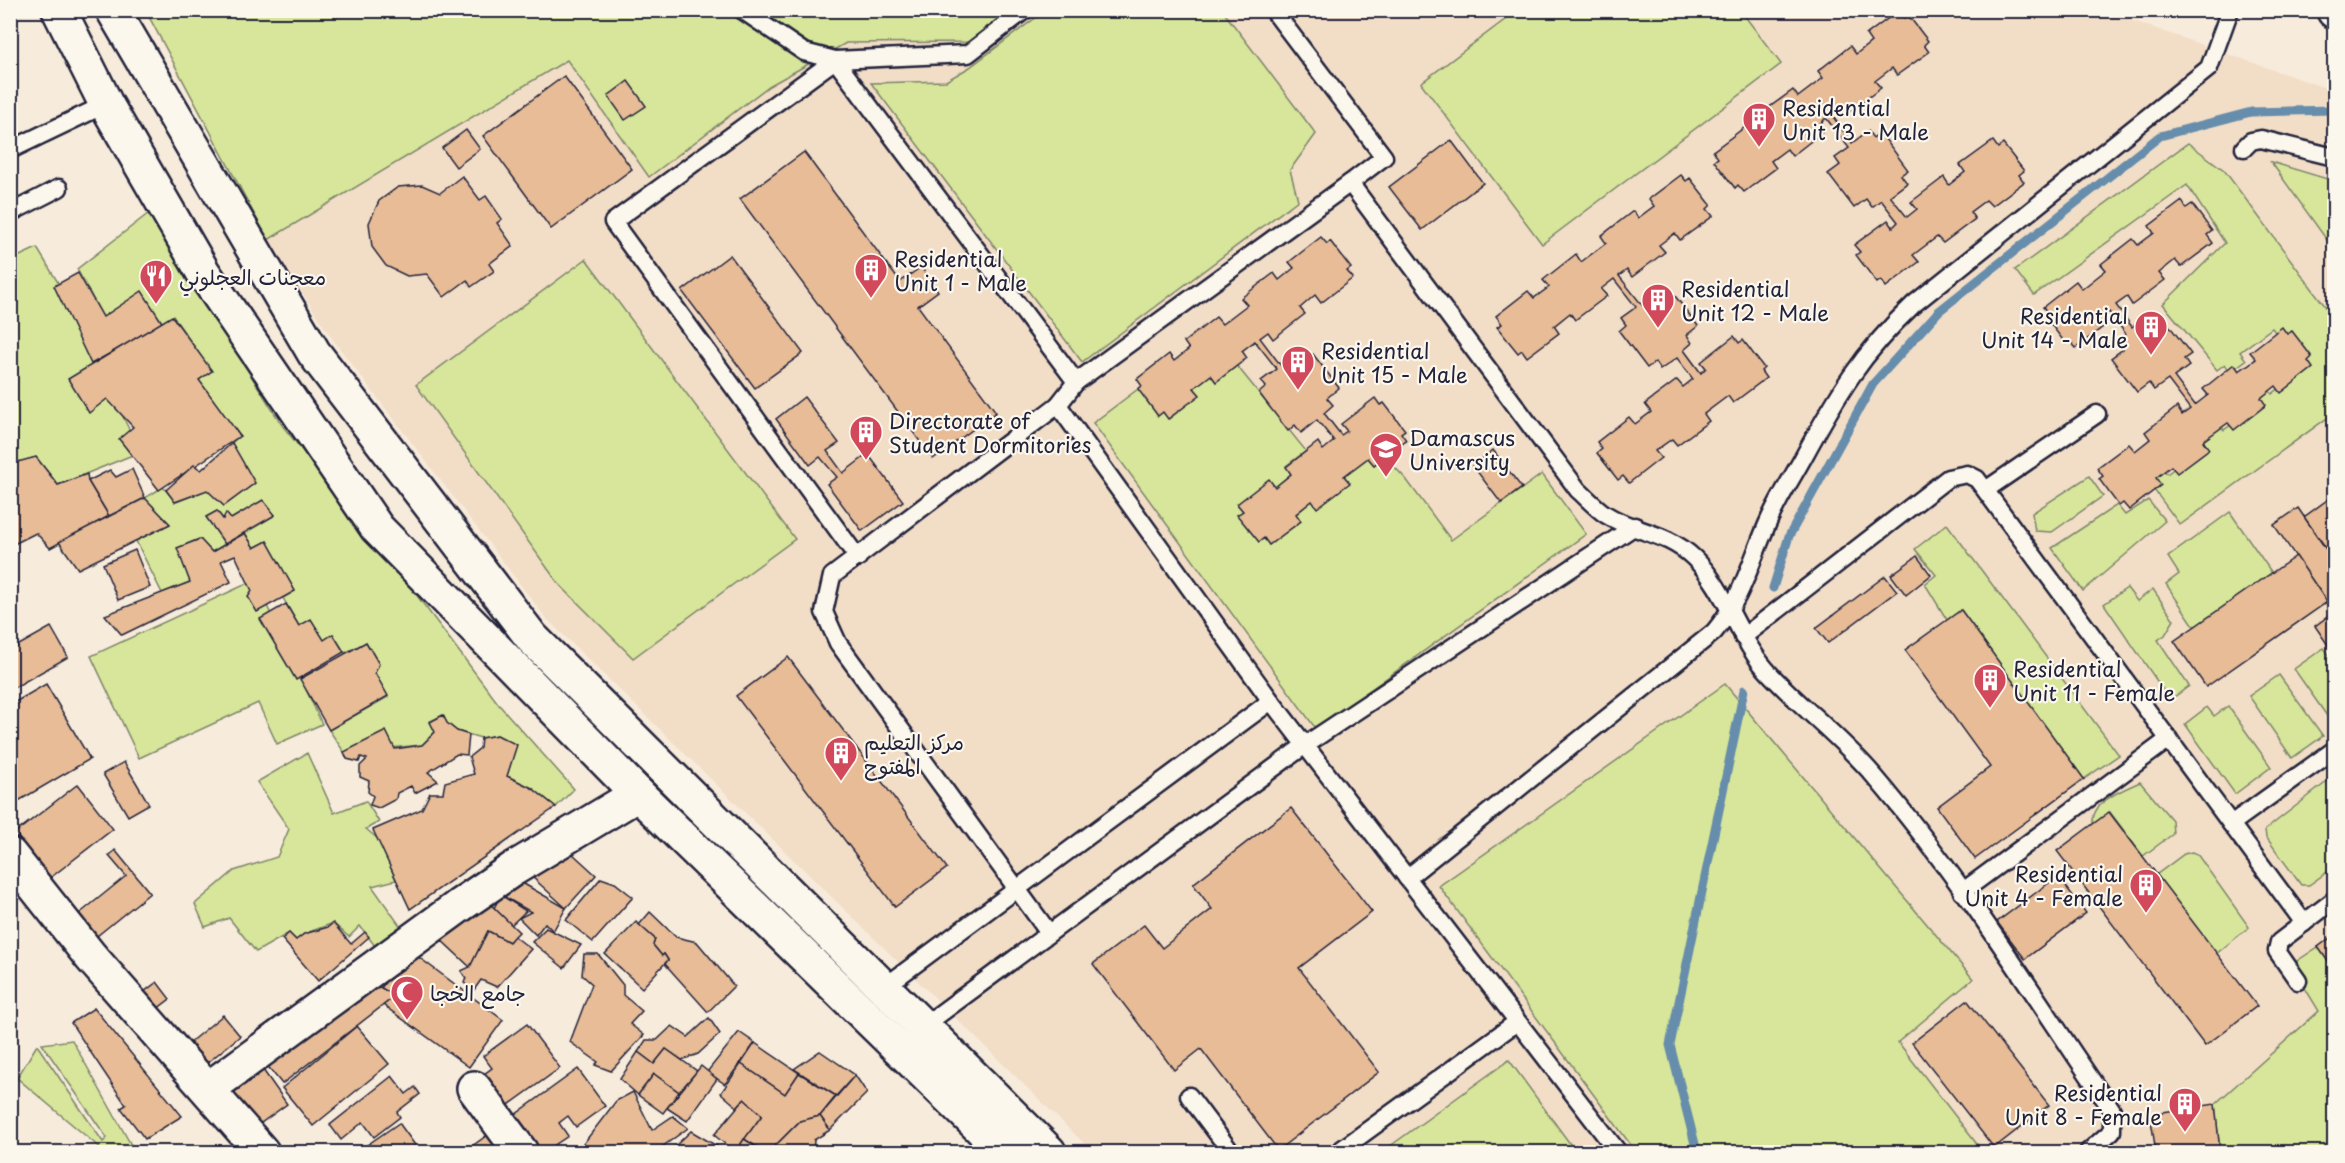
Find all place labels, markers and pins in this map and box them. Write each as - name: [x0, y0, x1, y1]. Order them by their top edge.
- place label: Residential Unit 13 - Male: [1782, 91, 1929, 147]
- building icon: Residential Unit 13 - Male: [1741, 101, 1777, 148]
- place label: Residential Unit 1 - Male: [894, 242, 1027, 298]
- building icon: Residential Unit 1 - Male: [853, 252, 889, 299]
- restaurant icon: معجنات العجلوني: [138, 258, 174, 305]
- place label: معجنات العجلوني: [179, 260, 326, 297]
- place label: Residential Unit 12 - Male: [1681, 272, 1829, 328]
- building icon: Residential Unit 12 - Male: [1640, 282, 1676, 329]
- place label: Residential Unit 14 - Male: [1981, 299, 2128, 355]
- building icon: Residential Unit 14 - Male: [2133, 309, 2169, 356]
- place label: Residential Unit 15 - Male: [1321, 334, 1468, 390]
- building icon: Residential Unit 15 - Male: [1280, 344, 1316, 391]
- place label: Directorate of Student Dormitories: [889, 404, 1091, 460]
- building icon: Directorate of Student Dormitories: [848, 414, 884, 461]
- place label: Damascus University: [1409, 421, 1515, 477]
- school or university icon: Damascus University: [1368, 431, 1404, 478]
- place label: Residential Unit 11 - Female: [2013, 652, 2175, 708]
- building icon: Residential Unit 11 - Female: [1972, 662, 2008, 709]
- place label: مركز التعليم المفتوح: [864, 725, 964, 781]
- building icon: مركز التعليم المفتوح: [823, 735, 859, 782]
- place label: Residential Unit 4 - Female: [1964, 857, 2123, 913]
- building icon: Residential Unit 4 - Female: [2128, 867, 2164, 914]
- mosque icon: جامع الخجا: [389, 974, 425, 1021]
- place label: جامع الخجا: [430, 976, 526, 1009]
- place label: Residential Unit 8 - Female: [2004, 1076, 2162, 1132]
- building icon: Residential Unit 8 - Female: [2167, 1086, 2203, 1133]

